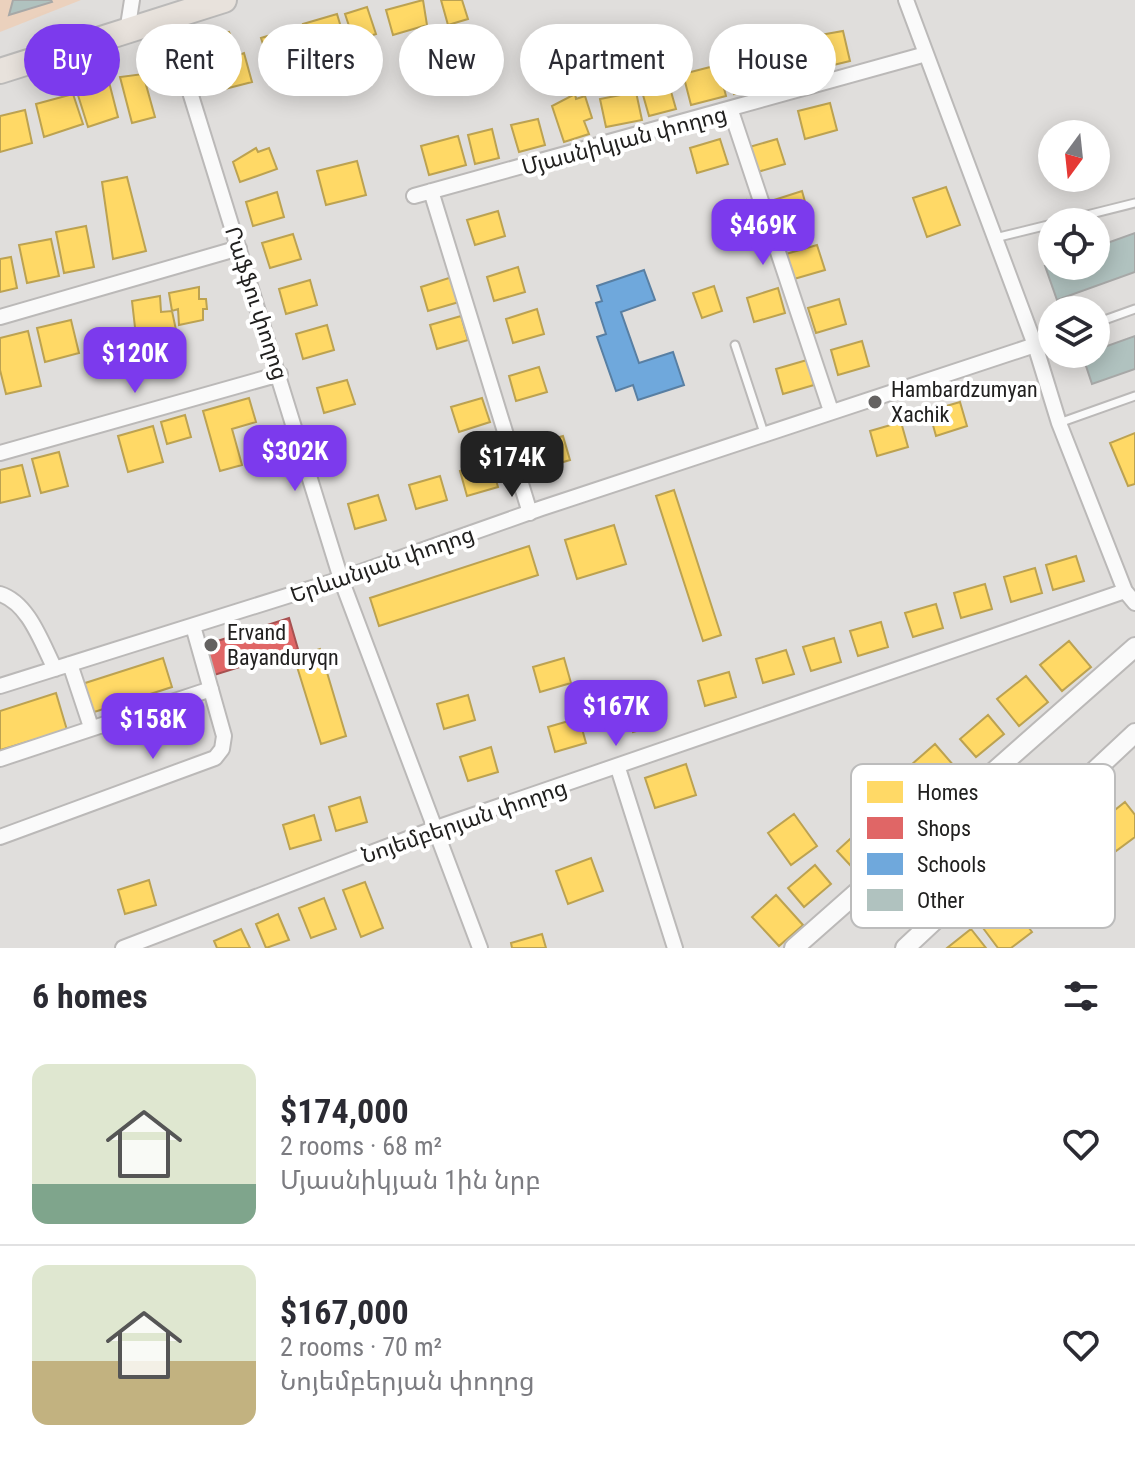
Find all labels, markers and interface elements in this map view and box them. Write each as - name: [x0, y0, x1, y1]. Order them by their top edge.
- chip: Buy: [24, 24, 120, 96]
- chip: Rent: [136, 24, 242, 96]
- chip: Filters: [258, 24, 383, 96]
- chip: New: [399, 24, 504, 96]
- chip: Apartment: [520, 24, 693, 96]
- chip: House: [709, 24, 836, 96]
- street label: Մյասնիկյան փողոց: [519, 101, 730, 180]
- north arrow: [1038, 120, 1110, 192]
- map controls: [1038, 120, 1110, 368]
- pin: $469K: [707, 199, 819, 267]
- button: locate: [1038, 208, 1110, 280]
- text: $469K: [730, 210, 796, 240]
- street label: Րաֆֆու փողոց: [220, 223, 293, 383]
- button: layers: [1038, 296, 1110, 368]
- pin: $120K: [79, 327, 191, 395]
- text: $120K: [102, 338, 168, 368]
- place label: Hambardzumyan Xachik: [891, 377, 1038, 427]
- marker: Hambardzumyan Xachik: [866, 393, 884, 411]
- pin: $302K: [239, 425, 351, 493]
- pin: $174K: [456, 431, 568, 499]
- text: $302K: [262, 436, 328, 466]
- text: $174K: [479, 442, 545, 472]
- street label: Երևանյան փողոց: [287, 521, 477, 608]
- place label: Ervand Bayanduryqn: [227, 620, 339, 670]
- marker: Ervand Bayanduryqn: [202, 636, 220, 654]
- pin: $167K: [560, 680, 672, 748]
- text: $167K: [583, 691, 649, 721]
- pin: $158K: [97, 693, 209, 761]
- text: $158K: [120, 704, 186, 734]
- legend: [851, 764, 1115, 928]
- street label: Նոյեմբերյան փողոց: [358, 775, 570, 868]
- text: Homes: [917, 780, 979, 805]
- text: Shops: [917, 816, 971, 841]
- text: Schools: [917, 852, 986, 877]
- text: Other: [917, 888, 965, 913]
- icon: filters: [1059, 974, 1103, 1018]
- text: 6 homes: [32, 976, 148, 1016]
- text: $174,000: [280, 1091, 409, 1131]
- icon: home: [96, 1096, 192, 1192]
- icon: heart: [1059, 1122, 1103, 1166]
- text: 2 rooms · 68 m²: [280, 1131, 442, 1161]
- text: Մյասնիկյան 1ին նրբ: [280, 1165, 541, 1195]
- text: $167,000: [280, 1292, 409, 1332]
- icon: home: [96, 1297, 192, 1393]
- icon: heart: [1059, 1323, 1103, 1367]
- text: 2 rooms · 70 m²: [280, 1332, 442, 1362]
- text: Նոյեմբերյան փողոց: [280, 1366, 535, 1396]

